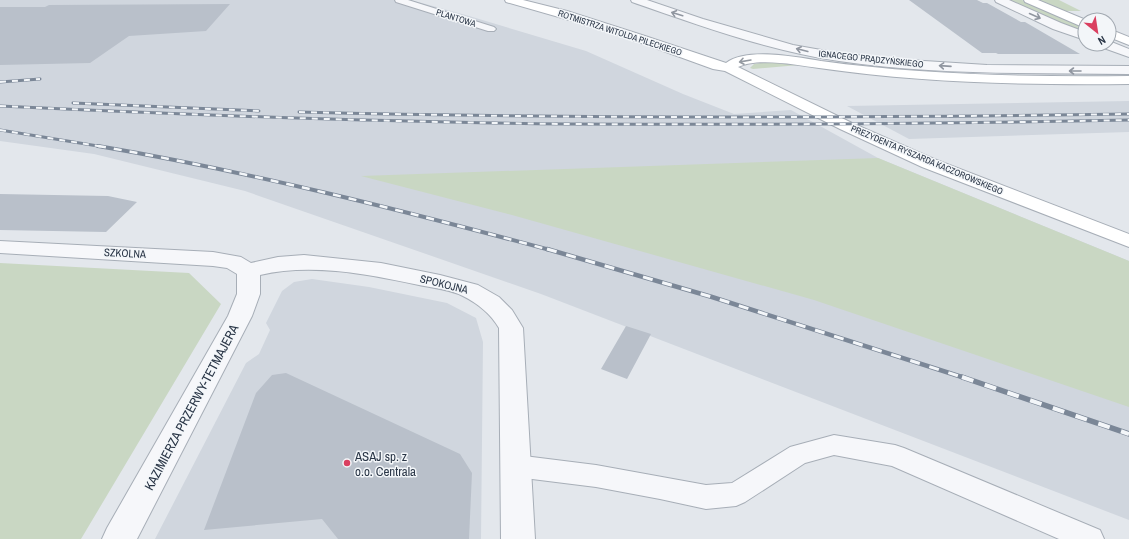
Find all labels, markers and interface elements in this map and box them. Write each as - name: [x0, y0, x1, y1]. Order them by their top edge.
- street label: PLANTOWA: [435, 6, 477, 30]
- street label: ROTMISTRZA WITOLDA PILECKIEGO: [557, 7, 684, 59]
- one-way arrow: [671, 10, 684, 17]
- north arrow: [1077, 12, 1117, 52]
- one-way arrow: [1029, 13, 1041, 20]
- text: N: [1096, 33, 1108, 48]
- one-way arrow: [796, 46, 809, 54]
- street label: IGNACEGO PRĄDZYŃSKIEGO: [818, 48, 924, 71]
- one-way arrow: [739, 58, 752, 66]
- one-way arrow: [939, 63, 952, 70]
- one-way arrow: [1069, 67, 1082, 75]
- street label: PREZYDENTA RYSZARDA KACZOROWSKIEGO: [849, 122, 1005, 198]
- street label: SZKOLNA: [104, 245, 147, 261]
- street label: SPOKOJNA: [418, 271, 470, 297]
- street label: KAZIMIERZA PRZERWY-TETMAJERA: [140, 321, 243, 493]
- place label: ASAJ sp. z o.o. Centrala: [354, 448, 416, 480]
- marker: ASAJ sp. z o.o. Centrala: [342, 458, 352, 468]

